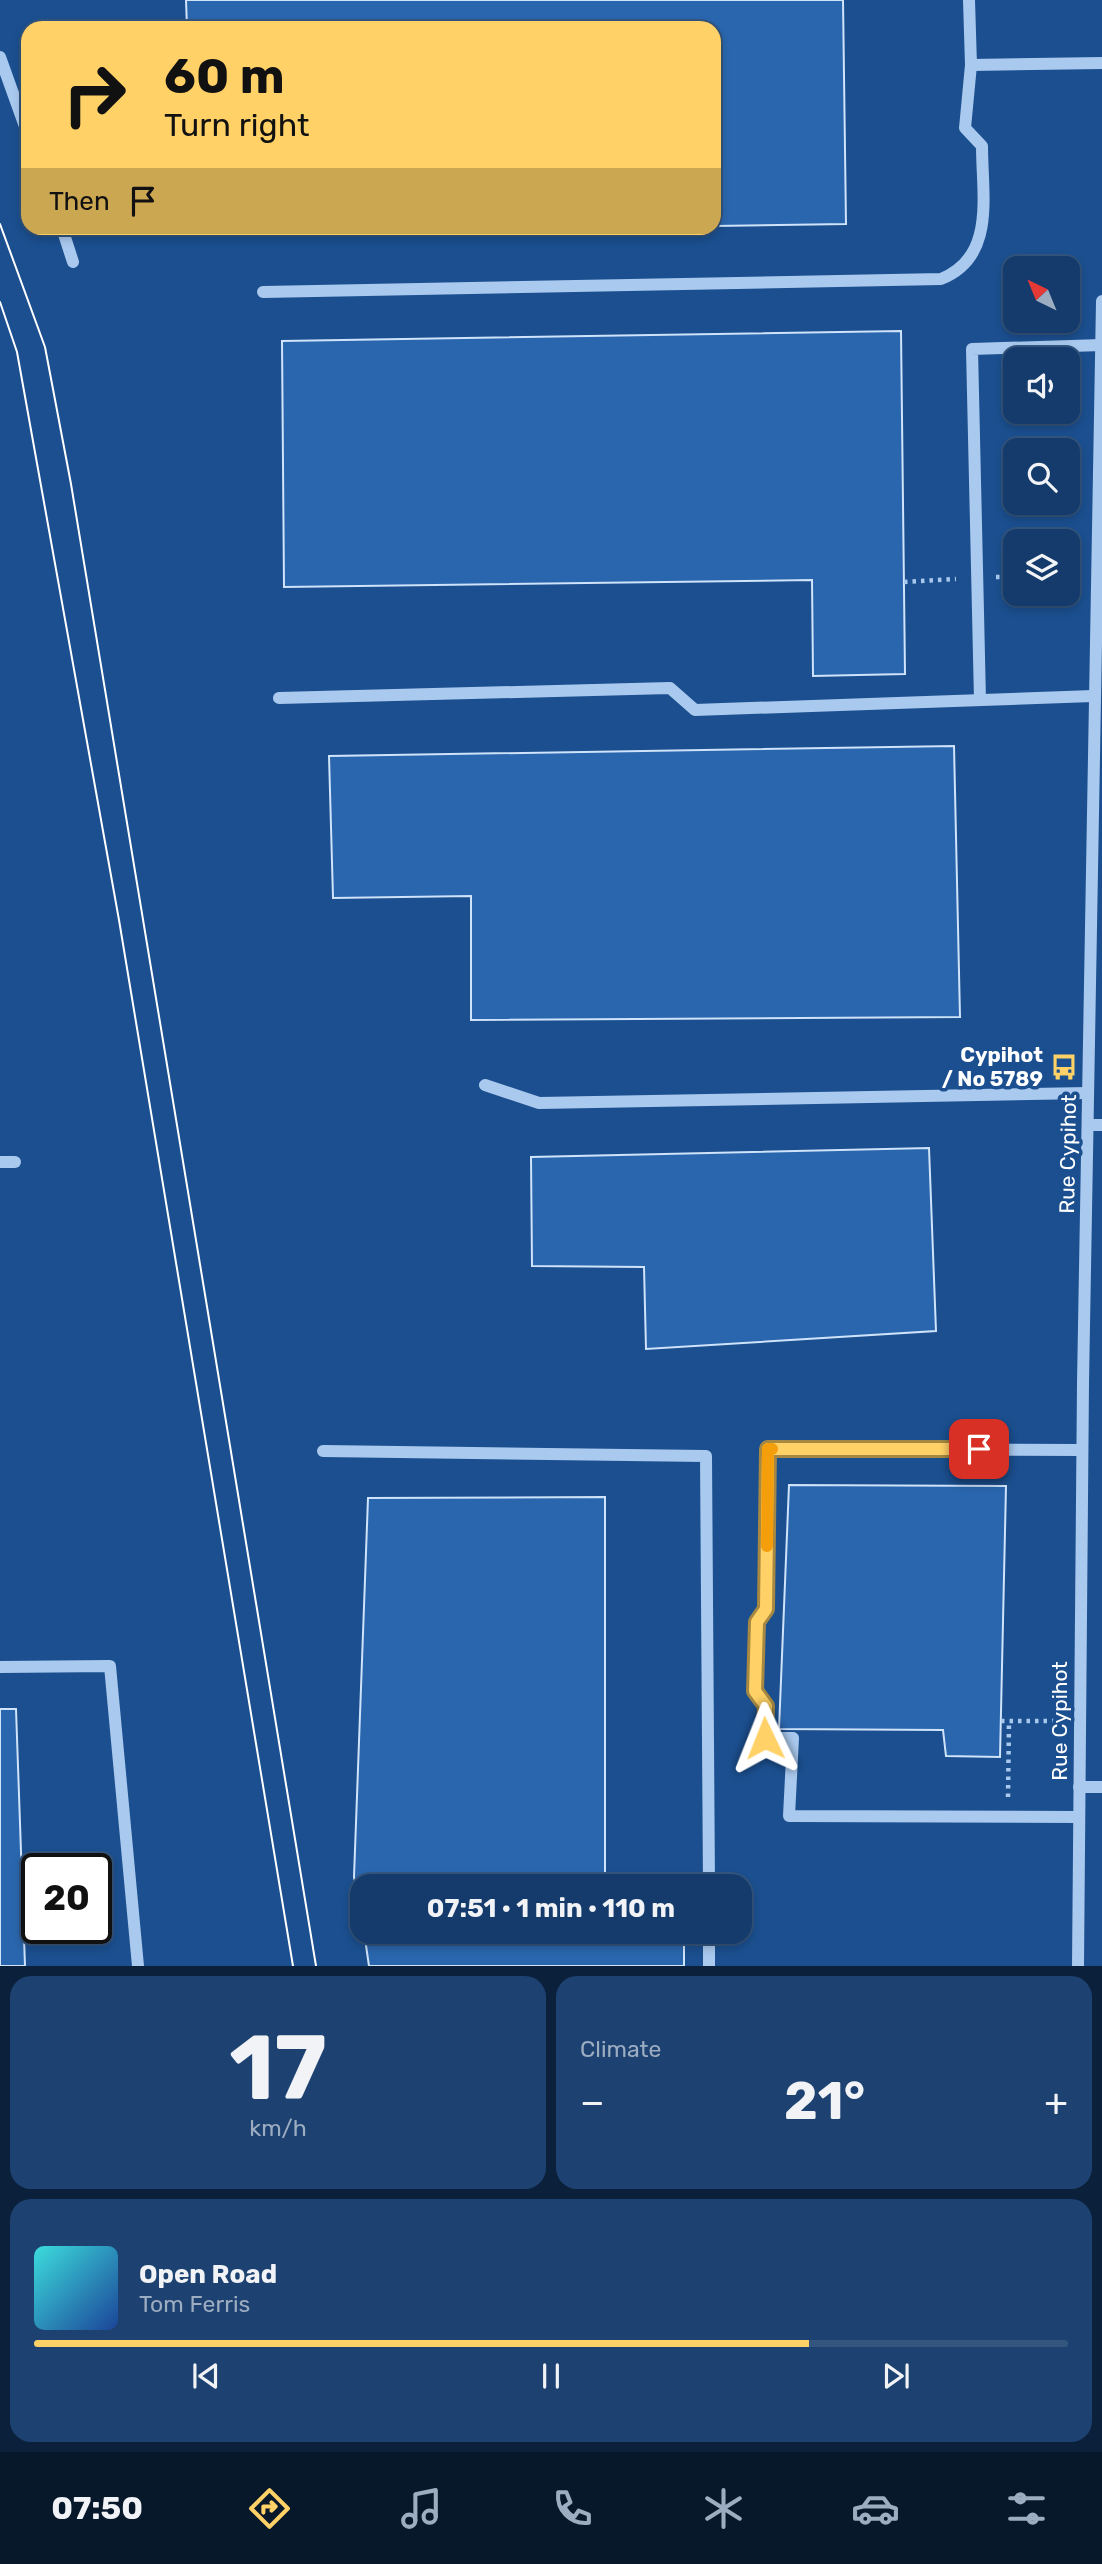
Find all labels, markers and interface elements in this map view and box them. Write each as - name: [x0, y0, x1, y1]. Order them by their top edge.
- text: 60 m: [164, 47, 285, 105]
- icon: right: [49, 49, 140, 140]
- text: Turn right: [164, 106, 309, 144]
- icon: arrive: [124, 182, 162, 220]
- text: Then: [49, 186, 110, 217]
- north arrow: [1003, 256, 1080, 332]
- map controls: [1003, 256, 1080, 606]
- button: sound: [1003, 347, 1080, 424]
- button: search: [1003, 438, 1080, 515]
- button: layers: [1003, 529, 1080, 606]
- place label: Cypihot / No 5789: [942, 1042, 1043, 1091]
- bus stop icon: Cypihot / No 5789: [1049, 1052, 1079, 1082]
- street label: Rue Cypihot: [1054, 1094, 1081, 1214]
- pin: [949, 1419, 1009, 1479]
- icon: arrive: [960, 1430, 998, 1468]
- street label: Rue Cypihot: [1047, 1661, 1072, 1781]
- position arrow: [728, 1701, 802, 1775]
- speed limit sign: 20: [21, 1853, 112, 1944]
- text: 07:51 · 1 min · 110 m: [427, 1893, 675, 1924]
- text: 17: [229, 2014, 327, 2122]
- text: Climate: [580, 2035, 661, 2063]
- text: 21°: [784, 2070, 865, 2132]
- text: −: [580, 2079, 605, 2125]
- text: +: [1044, 2079, 1068, 2125]
- text: km/h: [249, 2114, 307, 2142]
- text: Open Road: [139, 2259, 277, 2290]
- text: Tom Ferris: [139, 2290, 250, 2318]
- icon: previous: [187, 2357, 225, 2395]
- icon: pause: [532, 2357, 570, 2395]
- icon: next: [877, 2357, 915, 2395]
- icon: directions: [245, 2484, 294, 2533]
- icon: music: [397, 2484, 446, 2533]
- icon: phone: [548, 2484, 597, 2533]
- icon: climate: [699, 2484, 748, 2533]
- icon: car: [851, 2484, 900, 2533]
- icon: filters: [1002, 2484, 1051, 2533]
- text: 07:50: [51, 2489, 143, 2527]

